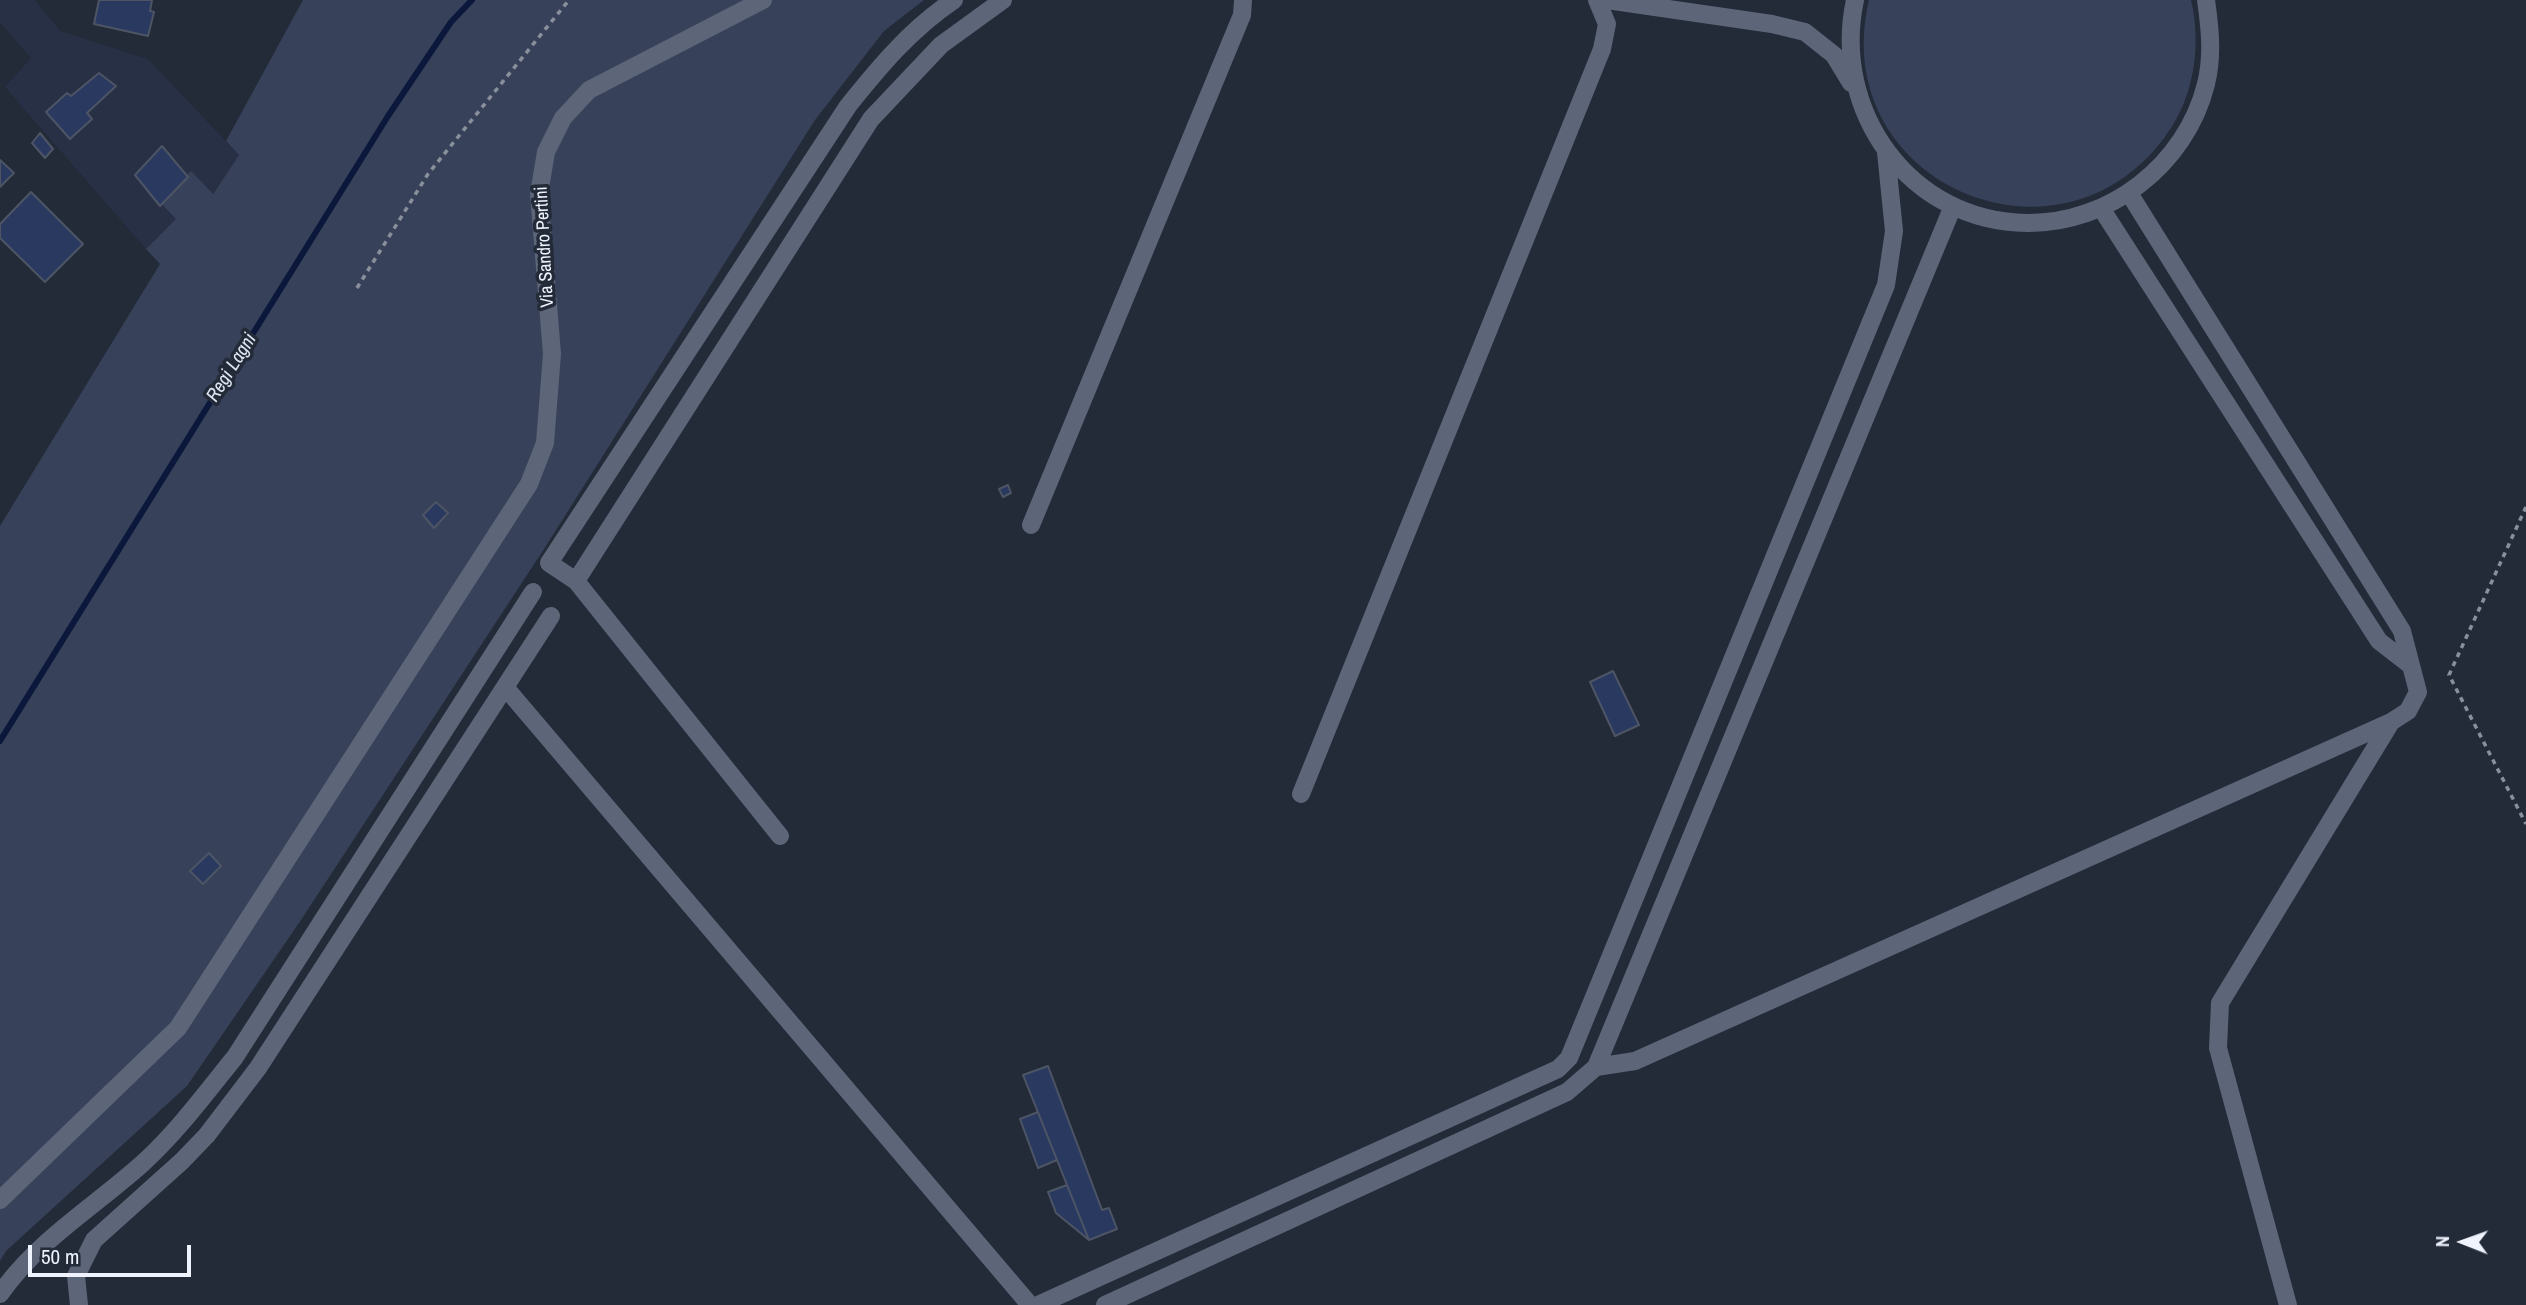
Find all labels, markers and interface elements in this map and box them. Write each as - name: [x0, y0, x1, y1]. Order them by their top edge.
- street label: Via Sandro Pertini: [531, 186, 559, 308]
- water label: Regi Lagni: [202, 330, 262, 406]
- north arrow: [2428, 1207, 2498, 1277]
- scale bar: [32, 1232, 194, 1276]
- text: N: [2429, 1236, 2455, 1247]
- text: 50 m: [41, 1242, 79, 1271]

